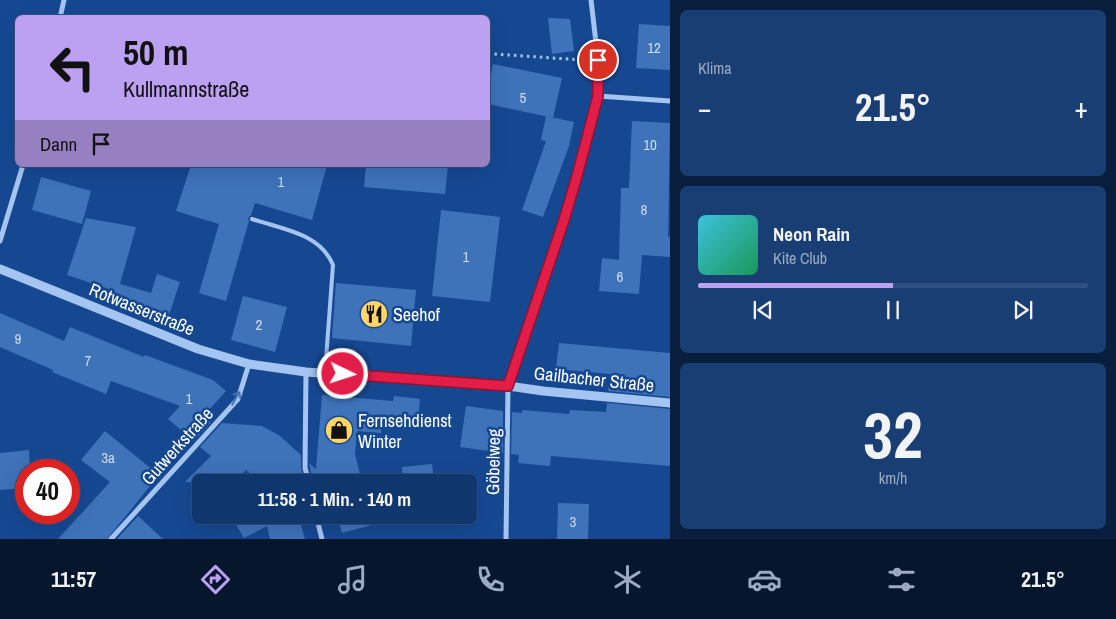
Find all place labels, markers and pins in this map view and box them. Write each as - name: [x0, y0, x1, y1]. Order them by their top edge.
- pin: [577, 39, 619, 81]
- restaurant icon: Seehof: [359, 299, 389, 329]
- place label: Seehof: [393, 302, 441, 327]
- place label: Fernsehdienst Winter: [358, 408, 452, 454]
- shop icon: Fernsehdienst Winter: [324, 415, 354, 445]

